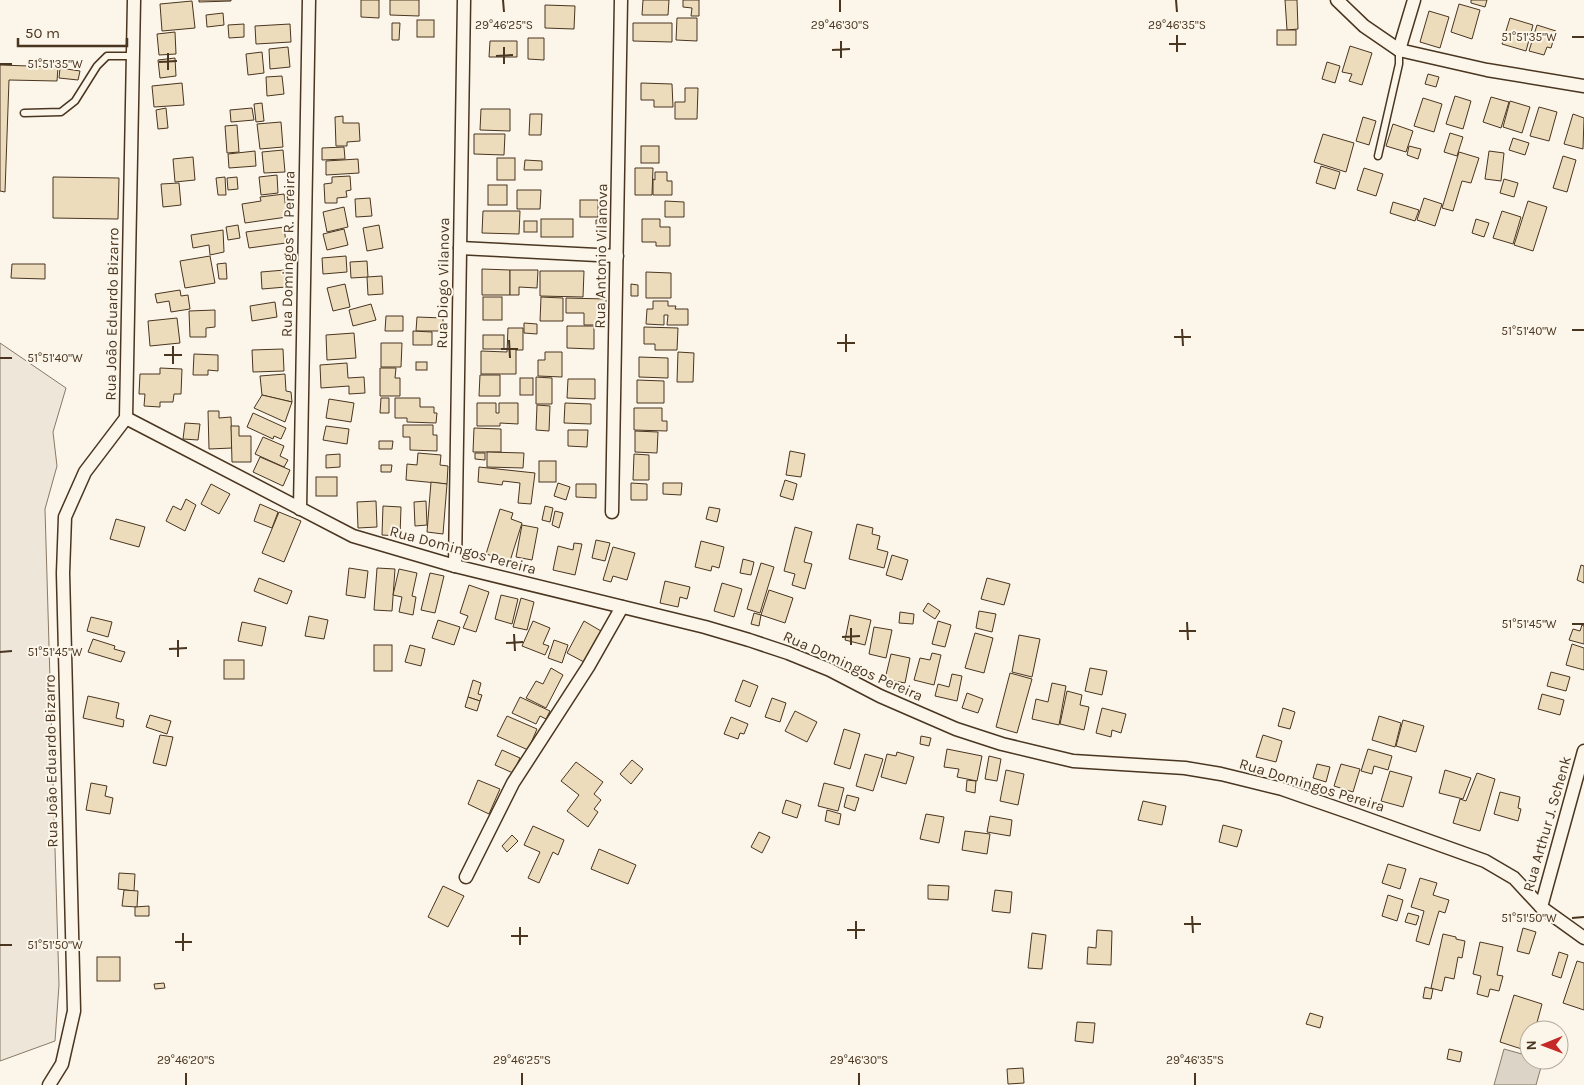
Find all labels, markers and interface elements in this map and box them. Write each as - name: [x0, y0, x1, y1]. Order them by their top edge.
- scale bar: [18, 15, 126, 47]
- text: 29°46'25"S: [475, 18, 533, 32]
- text: 29°46'30"S: [811, 18, 869, 32]
- text: 29°46'35"S: [1148, 18, 1206, 32]
- text: 50 m: [25, 24, 60, 42]
- text: 51°51'35"W: [1501, 30, 1557, 44]
- text: 51°51'35"W: [27, 57, 83, 71]
- street label: Rua Domingos R. Pereira: [278, 171, 298, 337]
- street label: Rua Antonio Vilanova: [591, 183, 611, 329]
- street label: Rua Diogo Vilanova: [433, 217, 453, 349]
- street label: Rua João Eduardo Bizarro: [101, 227, 123, 401]
- text: 51°51'40"W: [1501, 324, 1557, 338]
- text: 51°51'40"W: [27, 351, 83, 365]
- street label: Rua Domingos Pereira: [388, 522, 538, 578]
- text: 51°51'45"W: [1501, 617, 1557, 631]
- street label: Rua Domingos Pereira: [780, 627, 926, 705]
- text: 51°51'45"W: [27, 645, 83, 659]
- street label: Rua João Eduardo Bizarro: [40, 674, 62, 848]
- street label: Rua Domingos Pereira: [1237, 754, 1387, 816]
- street label: Rua Arthur J. Schenk: [1519, 754, 1575, 894]
- text: 51°51'50"W: [1501, 911, 1557, 925]
- text: 51°51'50"W: [27, 938, 83, 952]
- north arrow: [1519, 1020, 1569, 1070]
- text: N: [1523, 1040, 1540, 1050]
- text: 29°46'20"S: [157, 1053, 215, 1067]
- text: 29°46'25"S: [493, 1053, 551, 1067]
- text: 29°46'30"S: [830, 1053, 888, 1067]
- text: 29°46'35"S: [1166, 1053, 1224, 1067]

